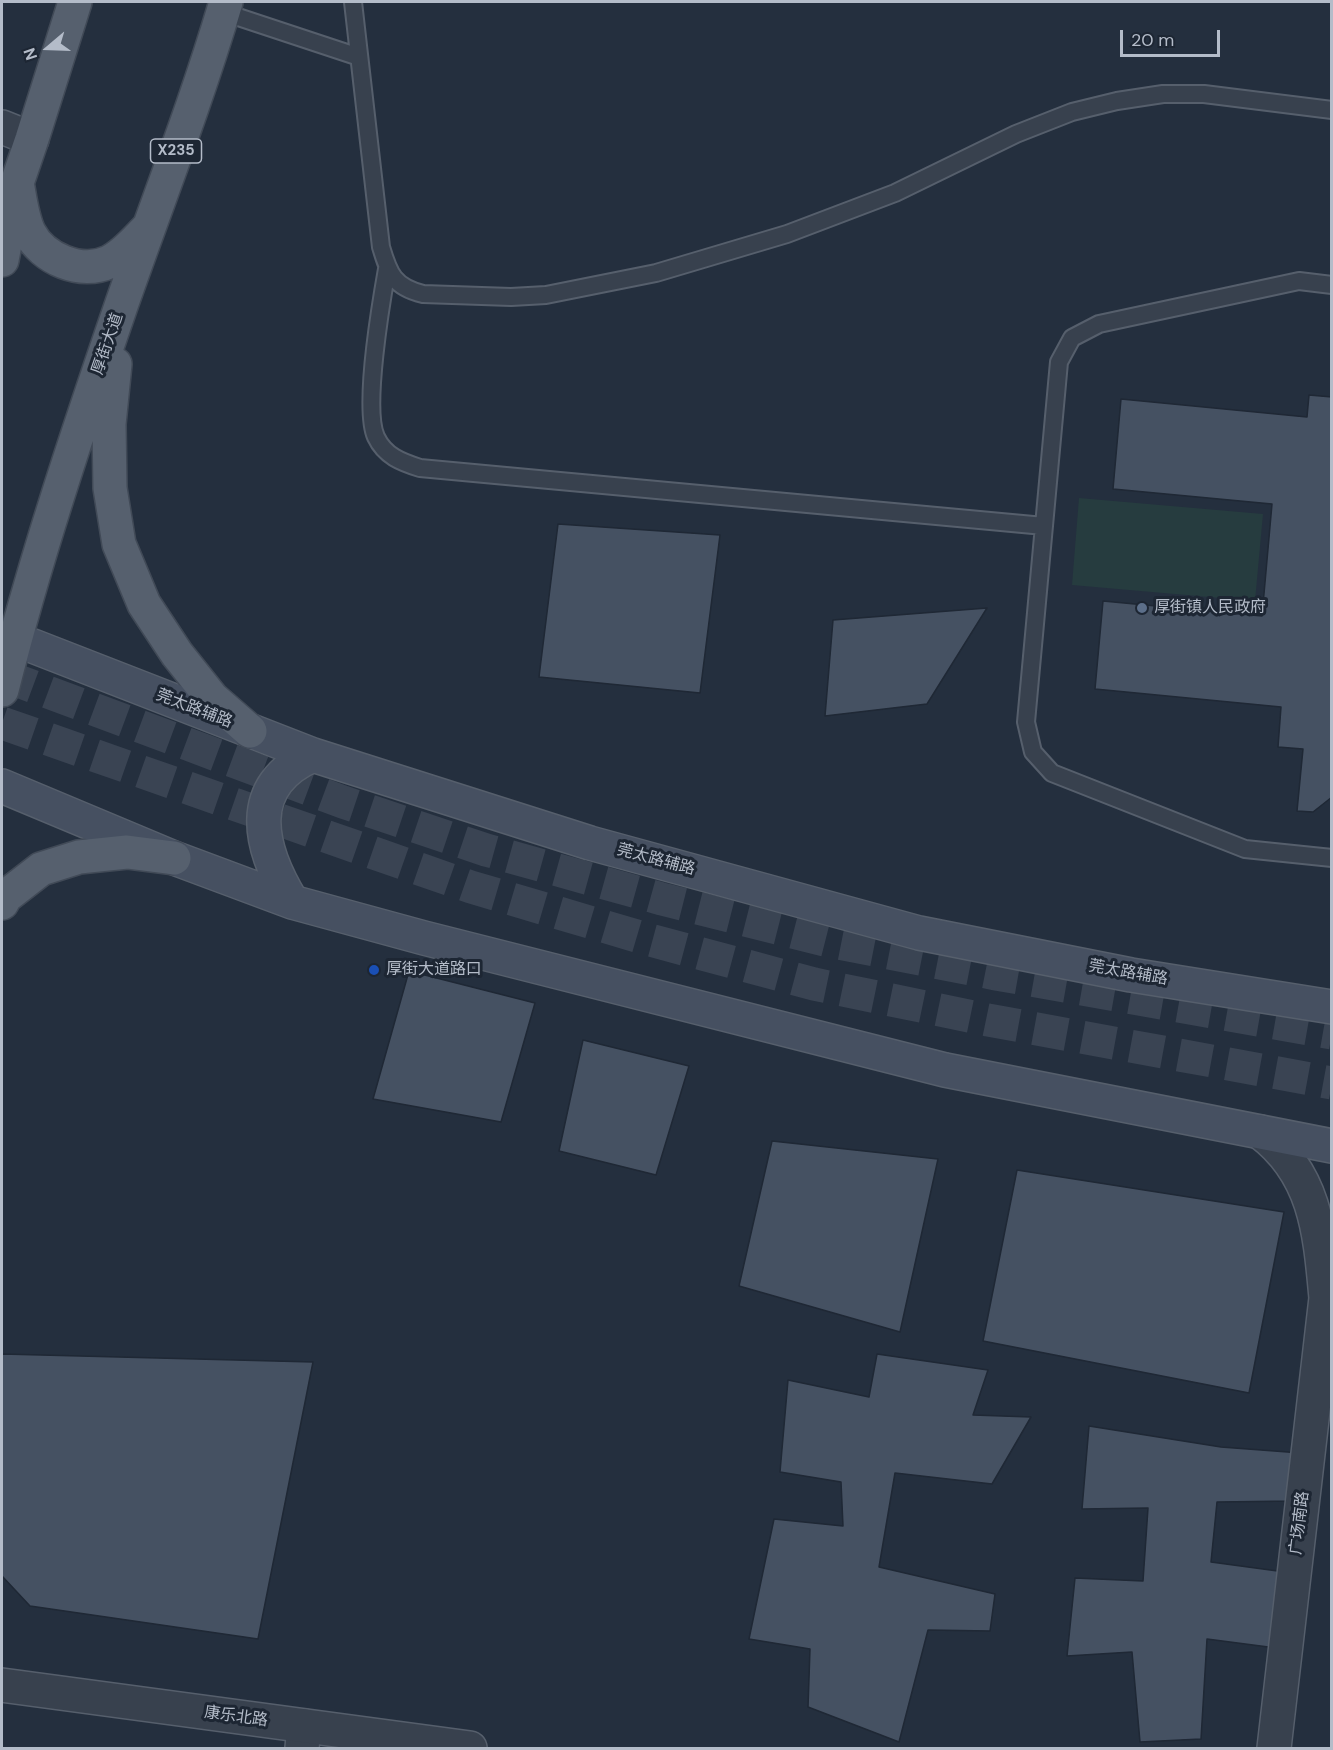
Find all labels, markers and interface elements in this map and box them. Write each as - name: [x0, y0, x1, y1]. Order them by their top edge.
- north arrow: [18, 18, 78, 78]
- scale bar: [1123, 18, 1224, 56]
- text: 20 m: [1131, 28, 1174, 52]
- text: N: [19, 45, 42, 63]
- road number: X235: [150, 139, 201, 163]
- street label: 厚街大道: [89, 311, 127, 377]
- place label: 厚街镇人民政府: [1154, 598, 1266, 618]
- marker: 厚街镇人民政府: [1135, 601, 1149, 615]
- street label: 莞太路辅路: [153, 686, 235, 732]
- street label: 莞太路辅路: [615, 840, 697, 880]
- street label: 莞太路辅路: [1087, 957, 1169, 989]
- place label: 厚街大道路口: [386, 960, 482, 980]
- marker: 厚街大道路口: [367, 963, 381, 977]
- street label: 广场南路: [1287, 1490, 1313, 1556]
- street label: 康乐北路: [203, 1703, 269, 1731]

